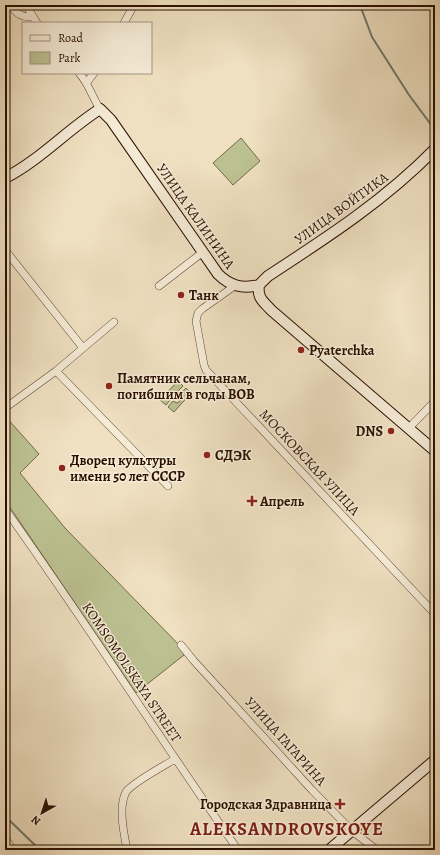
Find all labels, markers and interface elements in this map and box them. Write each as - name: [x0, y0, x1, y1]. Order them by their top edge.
- legend: [22, 22, 152, 74]
- text: Road: [58, 30, 84, 46]
- text: Park: [58, 50, 81, 66]
- street label: УЛИЦА КАЛИНИНА: [152, 160, 240, 273]
- street label: УЛИЦА ВОЙТИКА: [291, 167, 393, 249]
- place label: Танк: [189, 286, 219, 305]
- marker: Танк: [176, 290, 186, 300]
- place label: Pyaterchka: [309, 341, 375, 360]
- marker: Pyaterchka: [296, 345, 306, 355]
- place label: Памятник сельчанам, погибшим в годы ВОВ: [117, 369, 255, 404]
- marker: Памятник сельчанам, погибшим в годы ВОВ: [104, 381, 114, 391]
- street label: МОСКОВСКАЯ УЛИЦА: [255, 405, 365, 520]
- place label: DNS: [356, 422, 383, 441]
- marker: DNS: [386, 426, 396, 436]
- place label: СДЭК: [215, 446, 252, 465]
- marker: СДЭК: [202, 450, 212, 460]
- place label: Дворец культуры имени 50 лет СССР: [70, 451, 185, 486]
- marker: Дворец культуры имени 50 лет СССР: [57, 463, 67, 473]
- place label: Апрель: [259, 492, 305, 511]
- marker: Апрель: [247, 496, 257, 506]
- street label: KOMSOMOLSKAYA STREET: [78, 599, 186, 746]
- street label: УЛИЦА ГАГАРИНА: [241, 693, 331, 790]
- north arrow: [22, 793, 62, 833]
- place label: Городская Здравница: [200, 795, 332, 814]
- marker: Городская Здравница: [335, 799, 345, 809]
- text: N: [28, 812, 44, 829]
- district label: ALEKSANDROVSKOYE: [189, 817, 384, 841]

